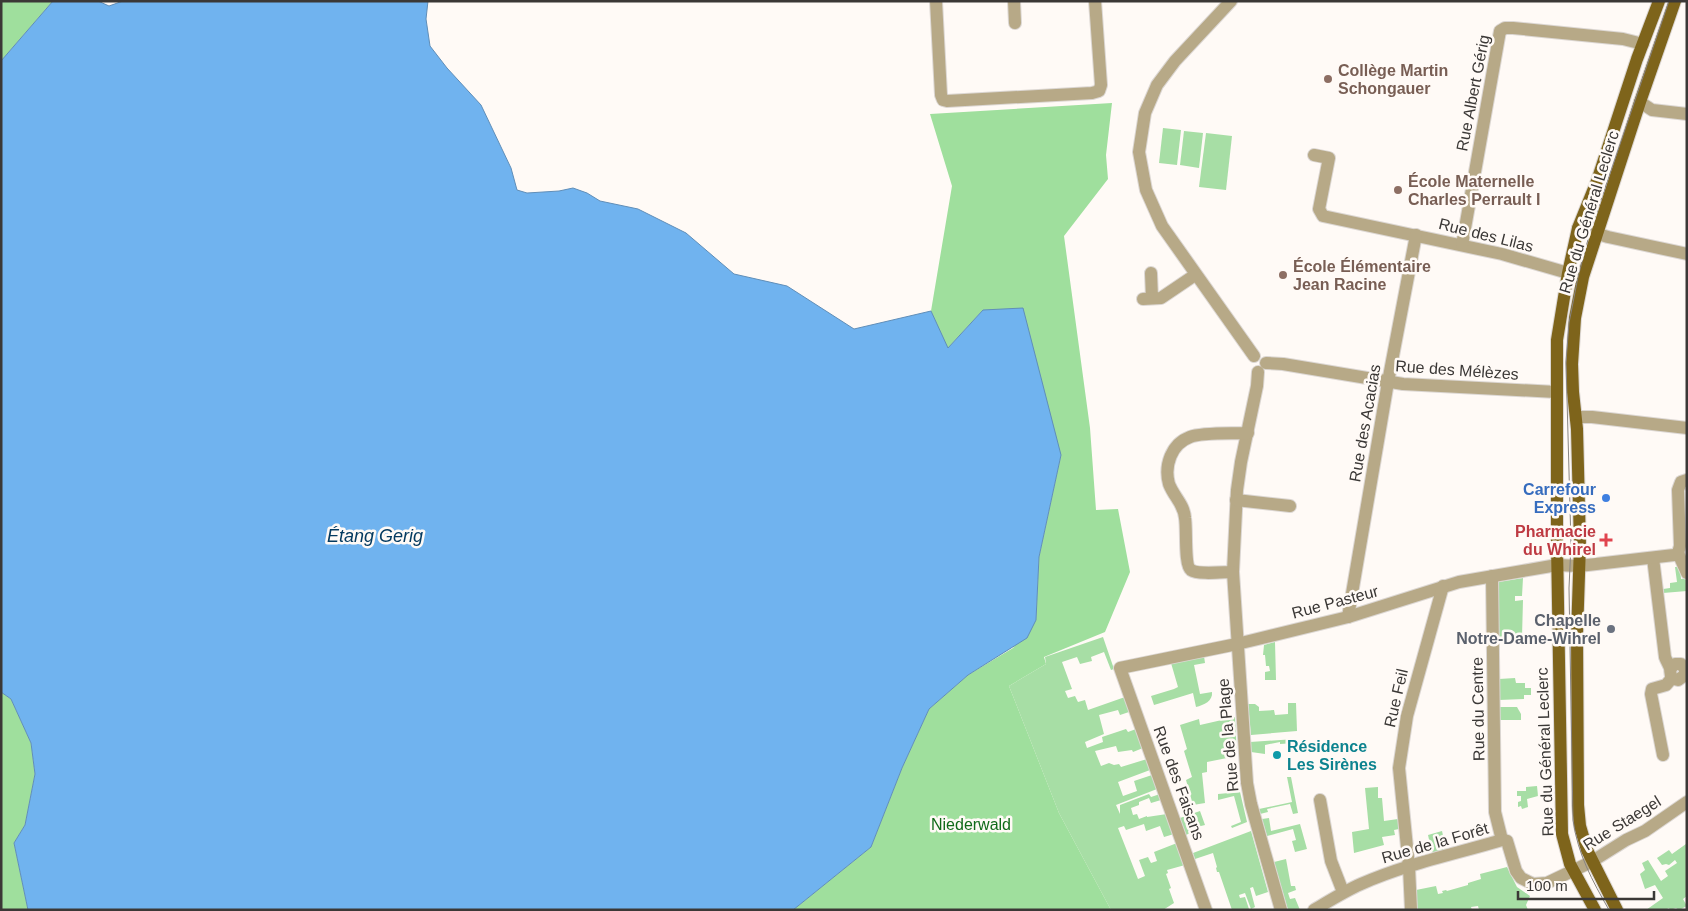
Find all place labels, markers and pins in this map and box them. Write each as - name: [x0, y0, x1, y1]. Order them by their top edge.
- place label: Collège Martin Schongauer: [1338, 62, 1448, 97]
- marker: Collège Martin Schongauer: [1322, 73, 1334, 85]
- place label: École Maternelle Charles Perrault I: [1408, 172, 1541, 208]
- marker: École Maternelle Charles Perrault I: [1392, 184, 1404, 196]
- place label: École Élémentaire Jean Racine: [1293, 257, 1431, 293]
- marker: École Élémentaire Jean Racine: [1277, 269, 1289, 281]
- place label: Carrefour Express: [1523, 481, 1596, 516]
- marker: Carrefour Express: [1600, 492, 1612, 504]
- place label: Pharmacie du Whirel: [1515, 523, 1596, 558]
- marker: Pharmacie du Whirel: [1600, 534, 1612, 546]
- place label: Chapelle Notre-Dame-Wihrel: [1456, 612, 1601, 647]
- marker: Chapelle Notre-Dame-Wihrel: [1605, 623, 1617, 635]
- place label: Résidence Les Sirènes: [1287, 738, 1377, 773]
- marker: Résidence Les Sirènes: [1271, 749, 1283, 761]

